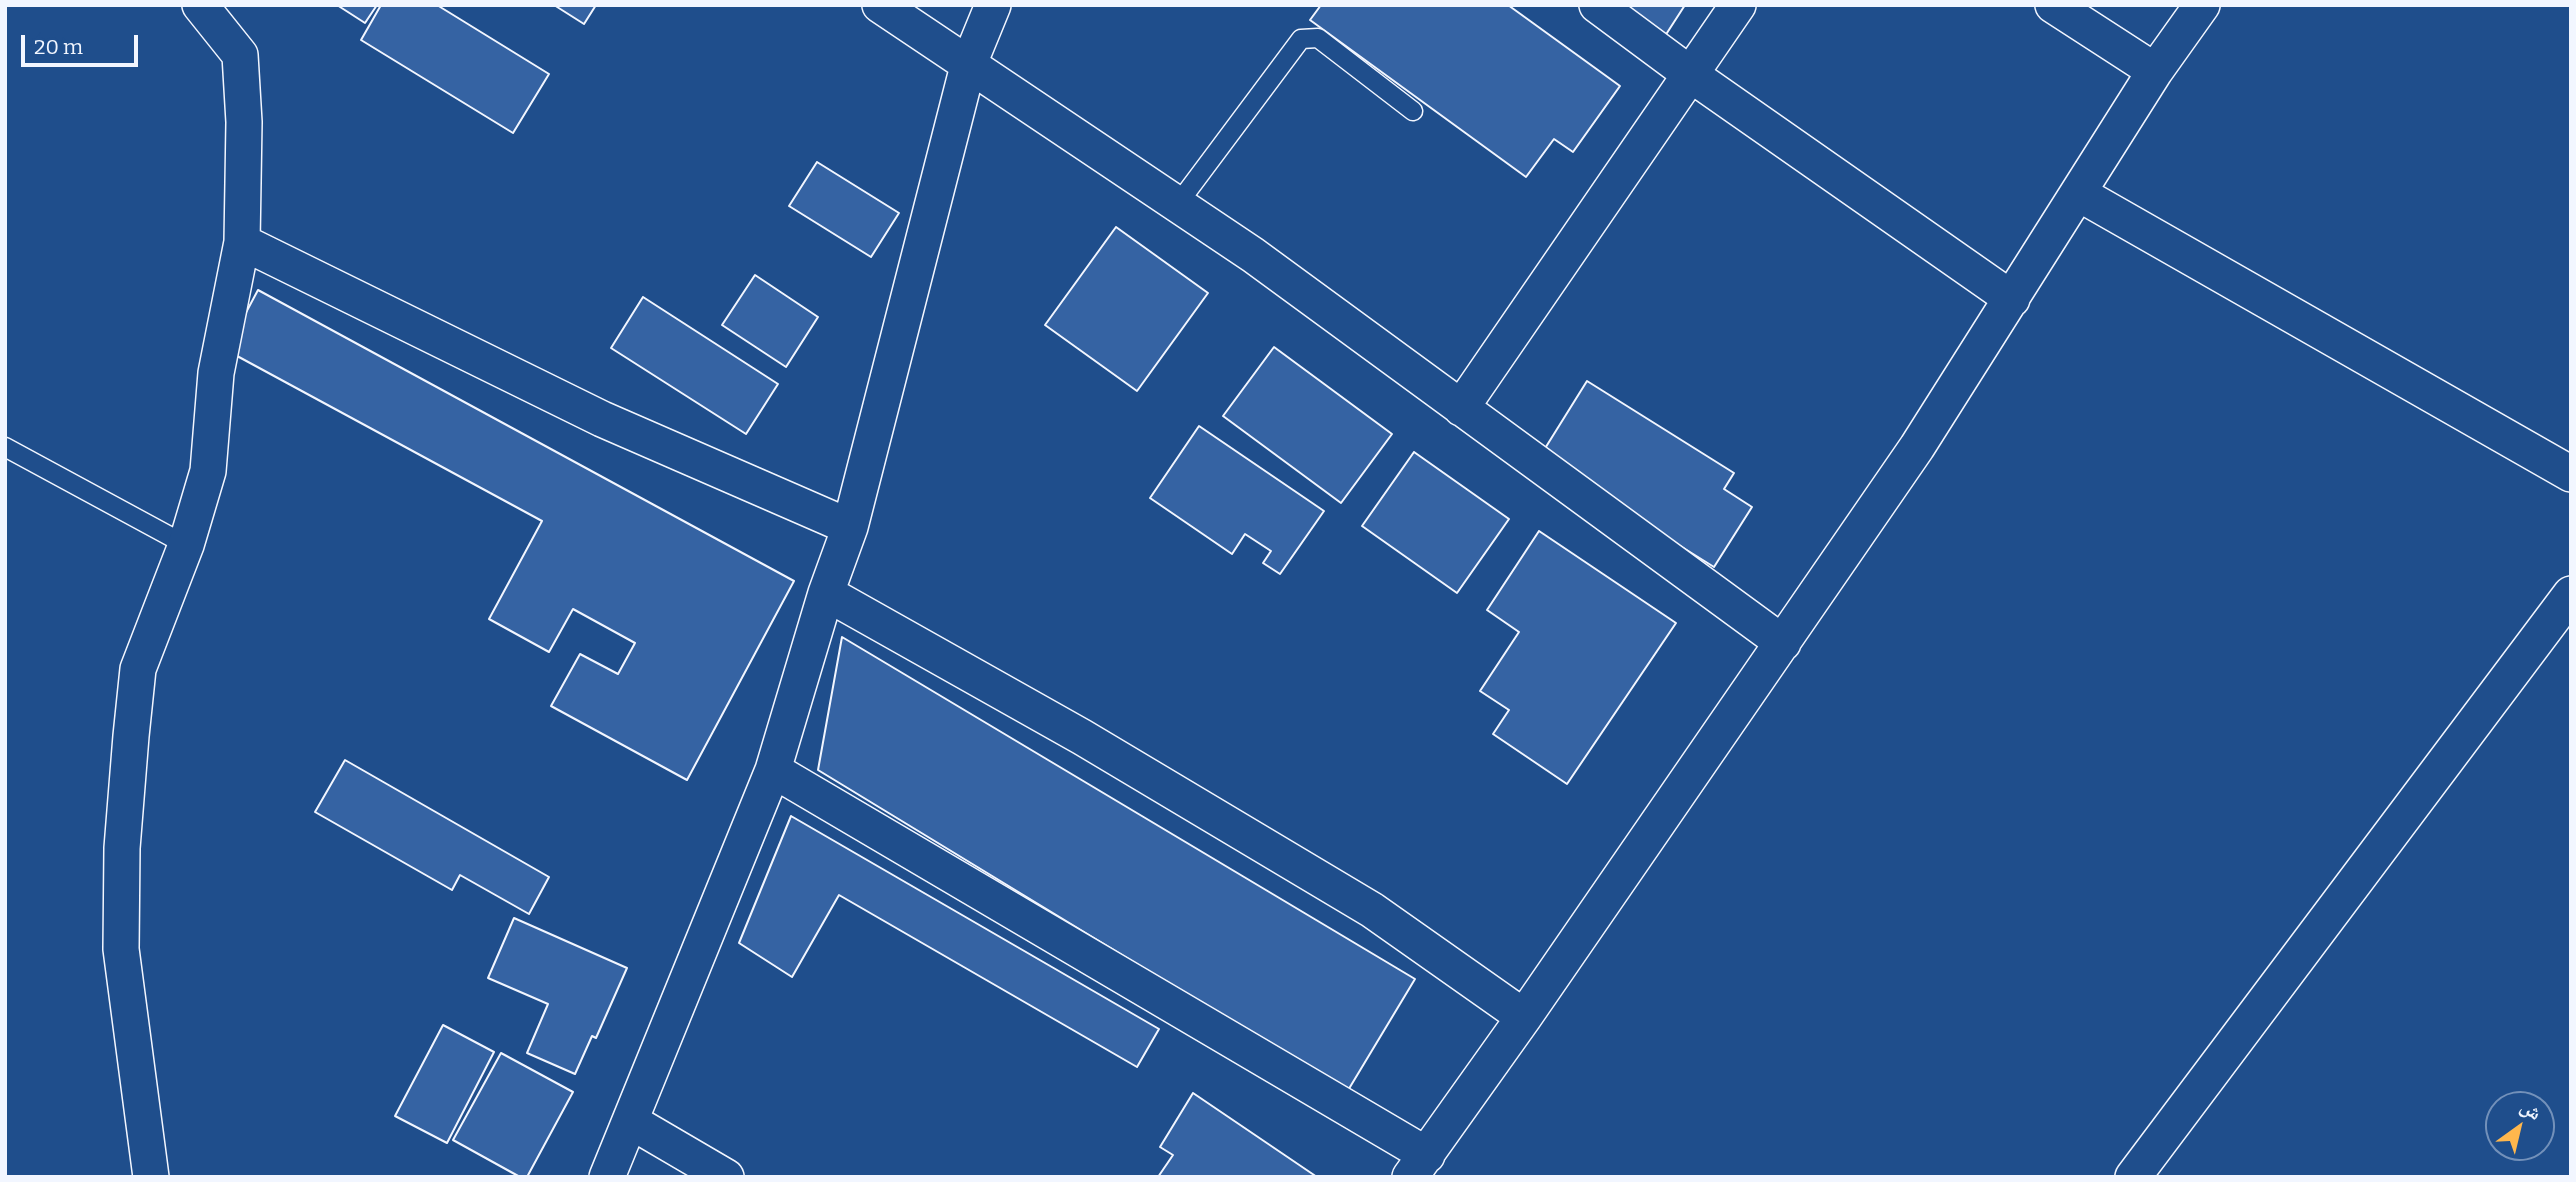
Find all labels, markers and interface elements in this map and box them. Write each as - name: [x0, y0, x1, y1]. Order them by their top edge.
- scale bar: [24, 21, 142, 65]
- text: 20 m: [34, 34, 83, 60]
- north arrow: [2485, 1091, 2555, 1161]
- text: ش: [2516, 1095, 2546, 1125]

